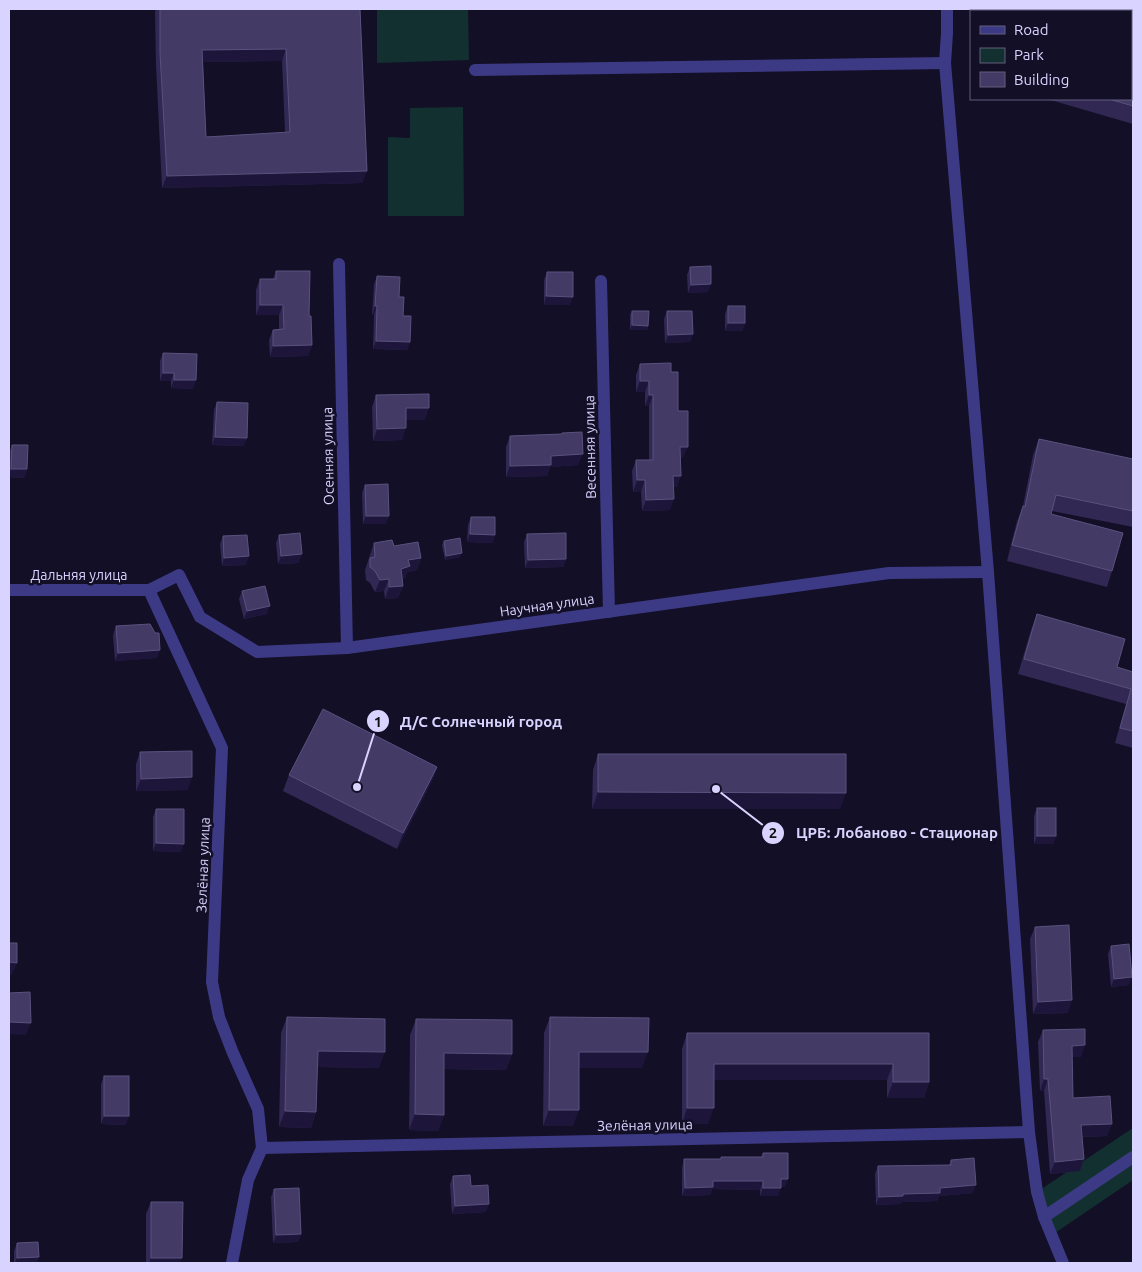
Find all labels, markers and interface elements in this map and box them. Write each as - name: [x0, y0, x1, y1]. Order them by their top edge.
- legend: [970, 10, 1132, 100]
- text: Road: [1014, 21, 1049, 38]
- text: Park: [1014, 46, 1044, 63]
- text: Building: [1014, 71, 1069, 88]
- street label: Весенняя улица: [581, 395, 599, 499]
- street label: Осенняя улица: [319, 407, 337, 505]
- street label: Дальняя улица: [30, 567, 128, 583]
- street label: Научная улица: [499, 590, 595, 620]
- callout: Д/С Солнечный город: [365, 706, 572, 736]
- text: 1: [374, 713, 382, 730]
- text: Д/С Солнечный город: [400, 713, 562, 730]
- street label: Зелёная улица: [193, 817, 213, 913]
- callout: ЦРБ: Лобаново - Стационар: [761, 818, 1008, 848]
- text: 2: [769, 824, 777, 841]
- text: ЦРБ: Лобаново - Стационар: [796, 824, 998, 841]
- street label: Зелёная улица: [597, 1116, 693, 1134]

